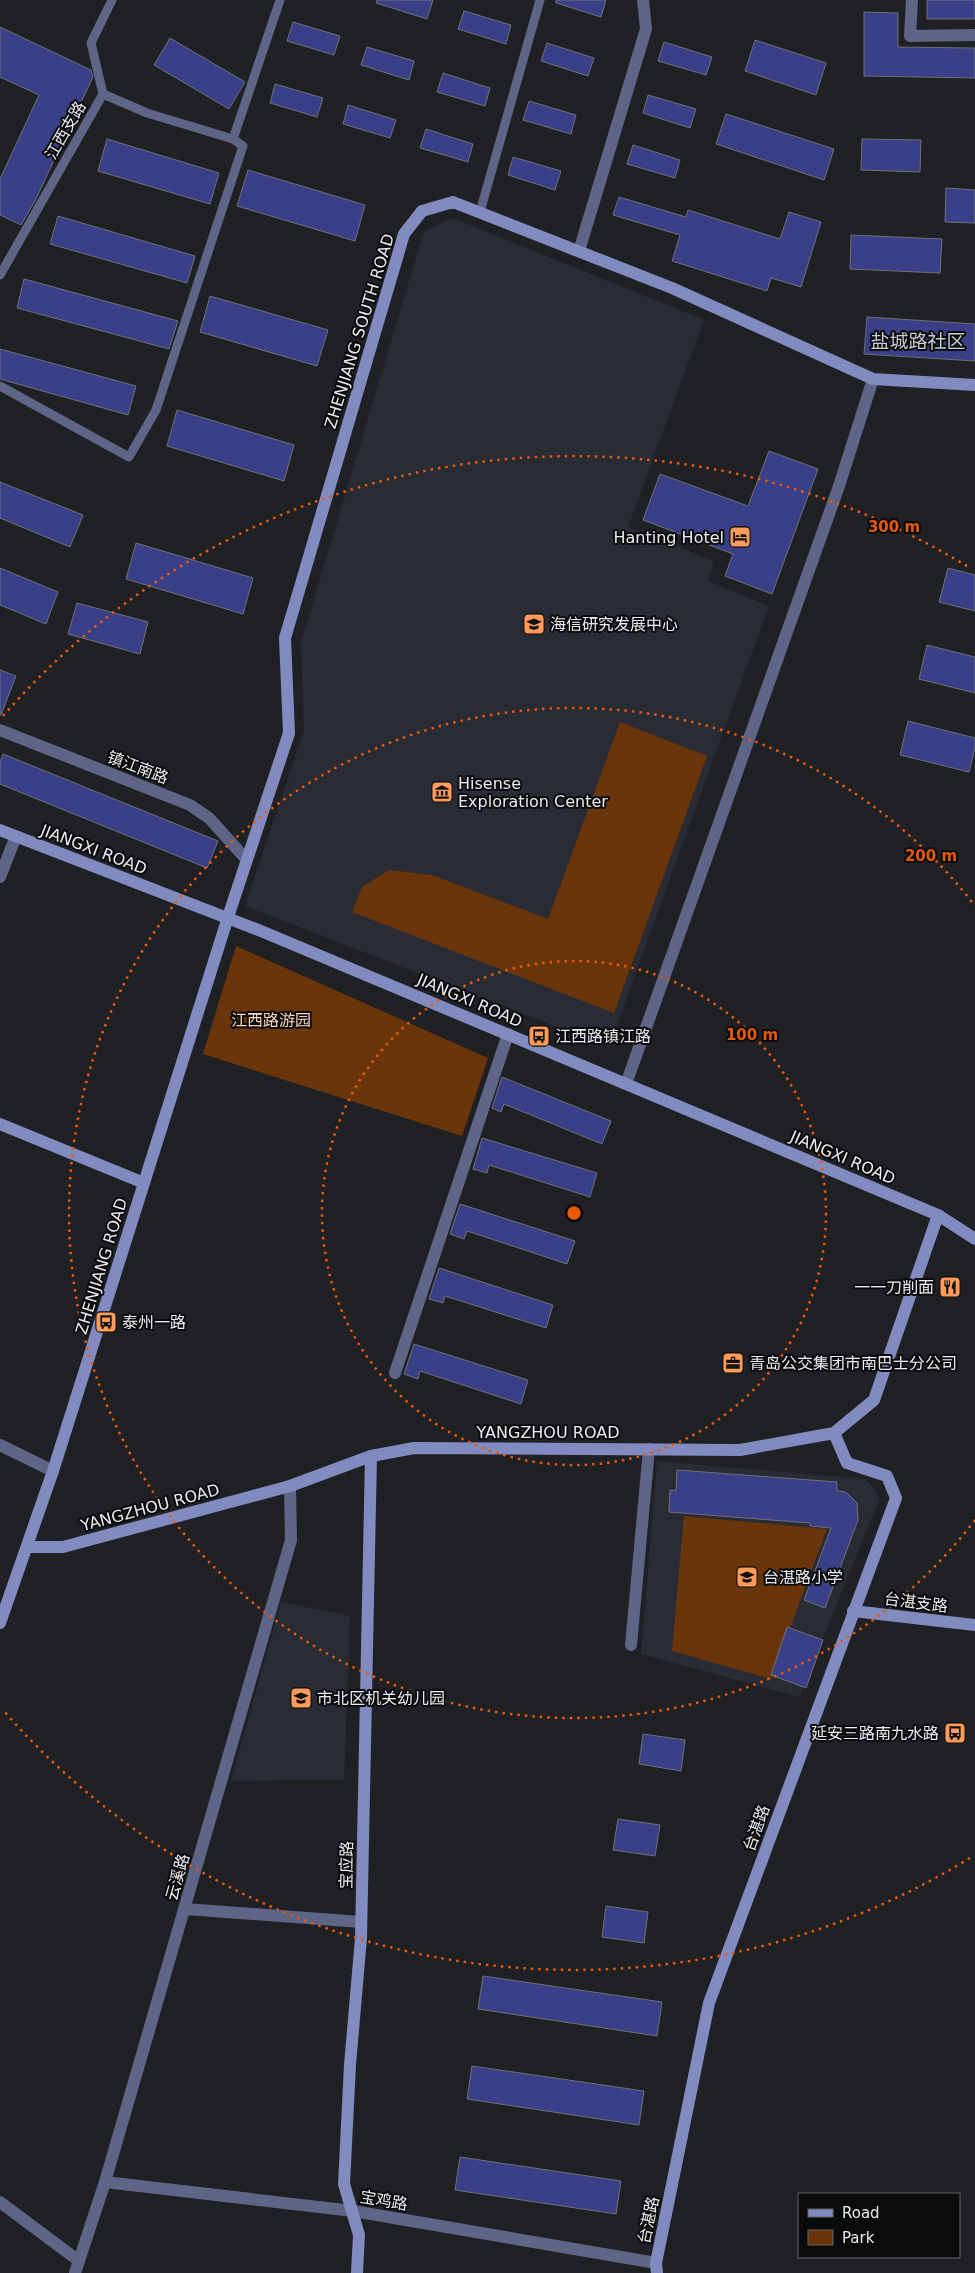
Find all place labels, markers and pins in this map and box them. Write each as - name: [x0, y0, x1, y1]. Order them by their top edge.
- hotel icon: Hanting Hotel: [728, 525, 752, 549]
- place label: Hanting Hotel: [614, 528, 724, 547]
- school or university icon: 海信研究发展中心: [522, 612, 546, 636]
- place label: 海信研究发展中心: [550, 615, 678, 634]
- place label: Hisense Exploration Center: [458, 774, 608, 811]
- museum icon: Hisense Exploration Center: [430, 780, 454, 804]
- bus stop icon: 江西路镇江路: [527, 1024, 551, 1048]
- place label: 江西路镇江路: [555, 1027, 651, 1046]
- centre of rings: [565, 1204, 583, 1222]
- restaurant icon: 一一刀削面: [938, 1275, 962, 1299]
- place label: 一一刀削面: [854, 1278, 934, 1297]
- bus stop icon: 泰州一路: [94, 1310, 118, 1334]
- place label: 泰州一路: [122, 1313, 186, 1332]
- office icon: 青岛公交集团市南巴士分公司: [721, 1351, 745, 1375]
- place label: 青岛公交集团市南巴士分公司: [749, 1354, 957, 1373]
- school or university icon: 台湛路小学: [735, 1565, 759, 1589]
- place label: 台湛路小学: [763, 1568, 843, 1587]
- school or university icon: 市北区机关幼儿园: [289, 1686, 313, 1710]
- place label: 市北区机关幼儿园: [317, 1689, 445, 1708]
- bus stop icon: 延安三路南九水路: [943, 1721, 967, 1745]
- place label: 延安三路南九水路: [811, 1724, 939, 1743]

